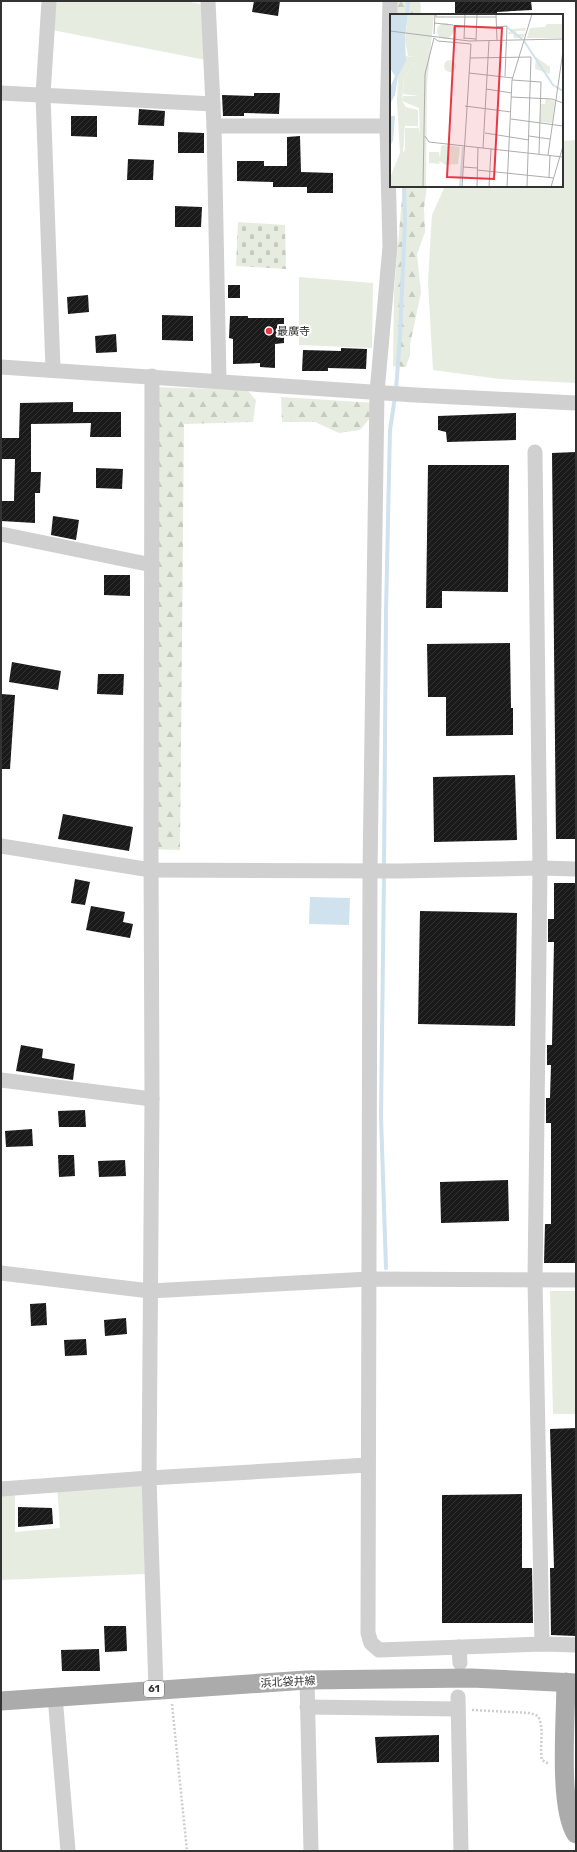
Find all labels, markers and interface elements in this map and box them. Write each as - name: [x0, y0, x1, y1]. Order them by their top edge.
- inset map: [390, 14, 563, 187]
- place label: 最廣寺: [277, 325, 310, 338]
- marker: 最廣寺: [264, 326, 274, 336]
- street label: 浜北袋井線: [260, 1674, 316, 1690]
- road number: 61: [144, 1681, 164, 1697]

